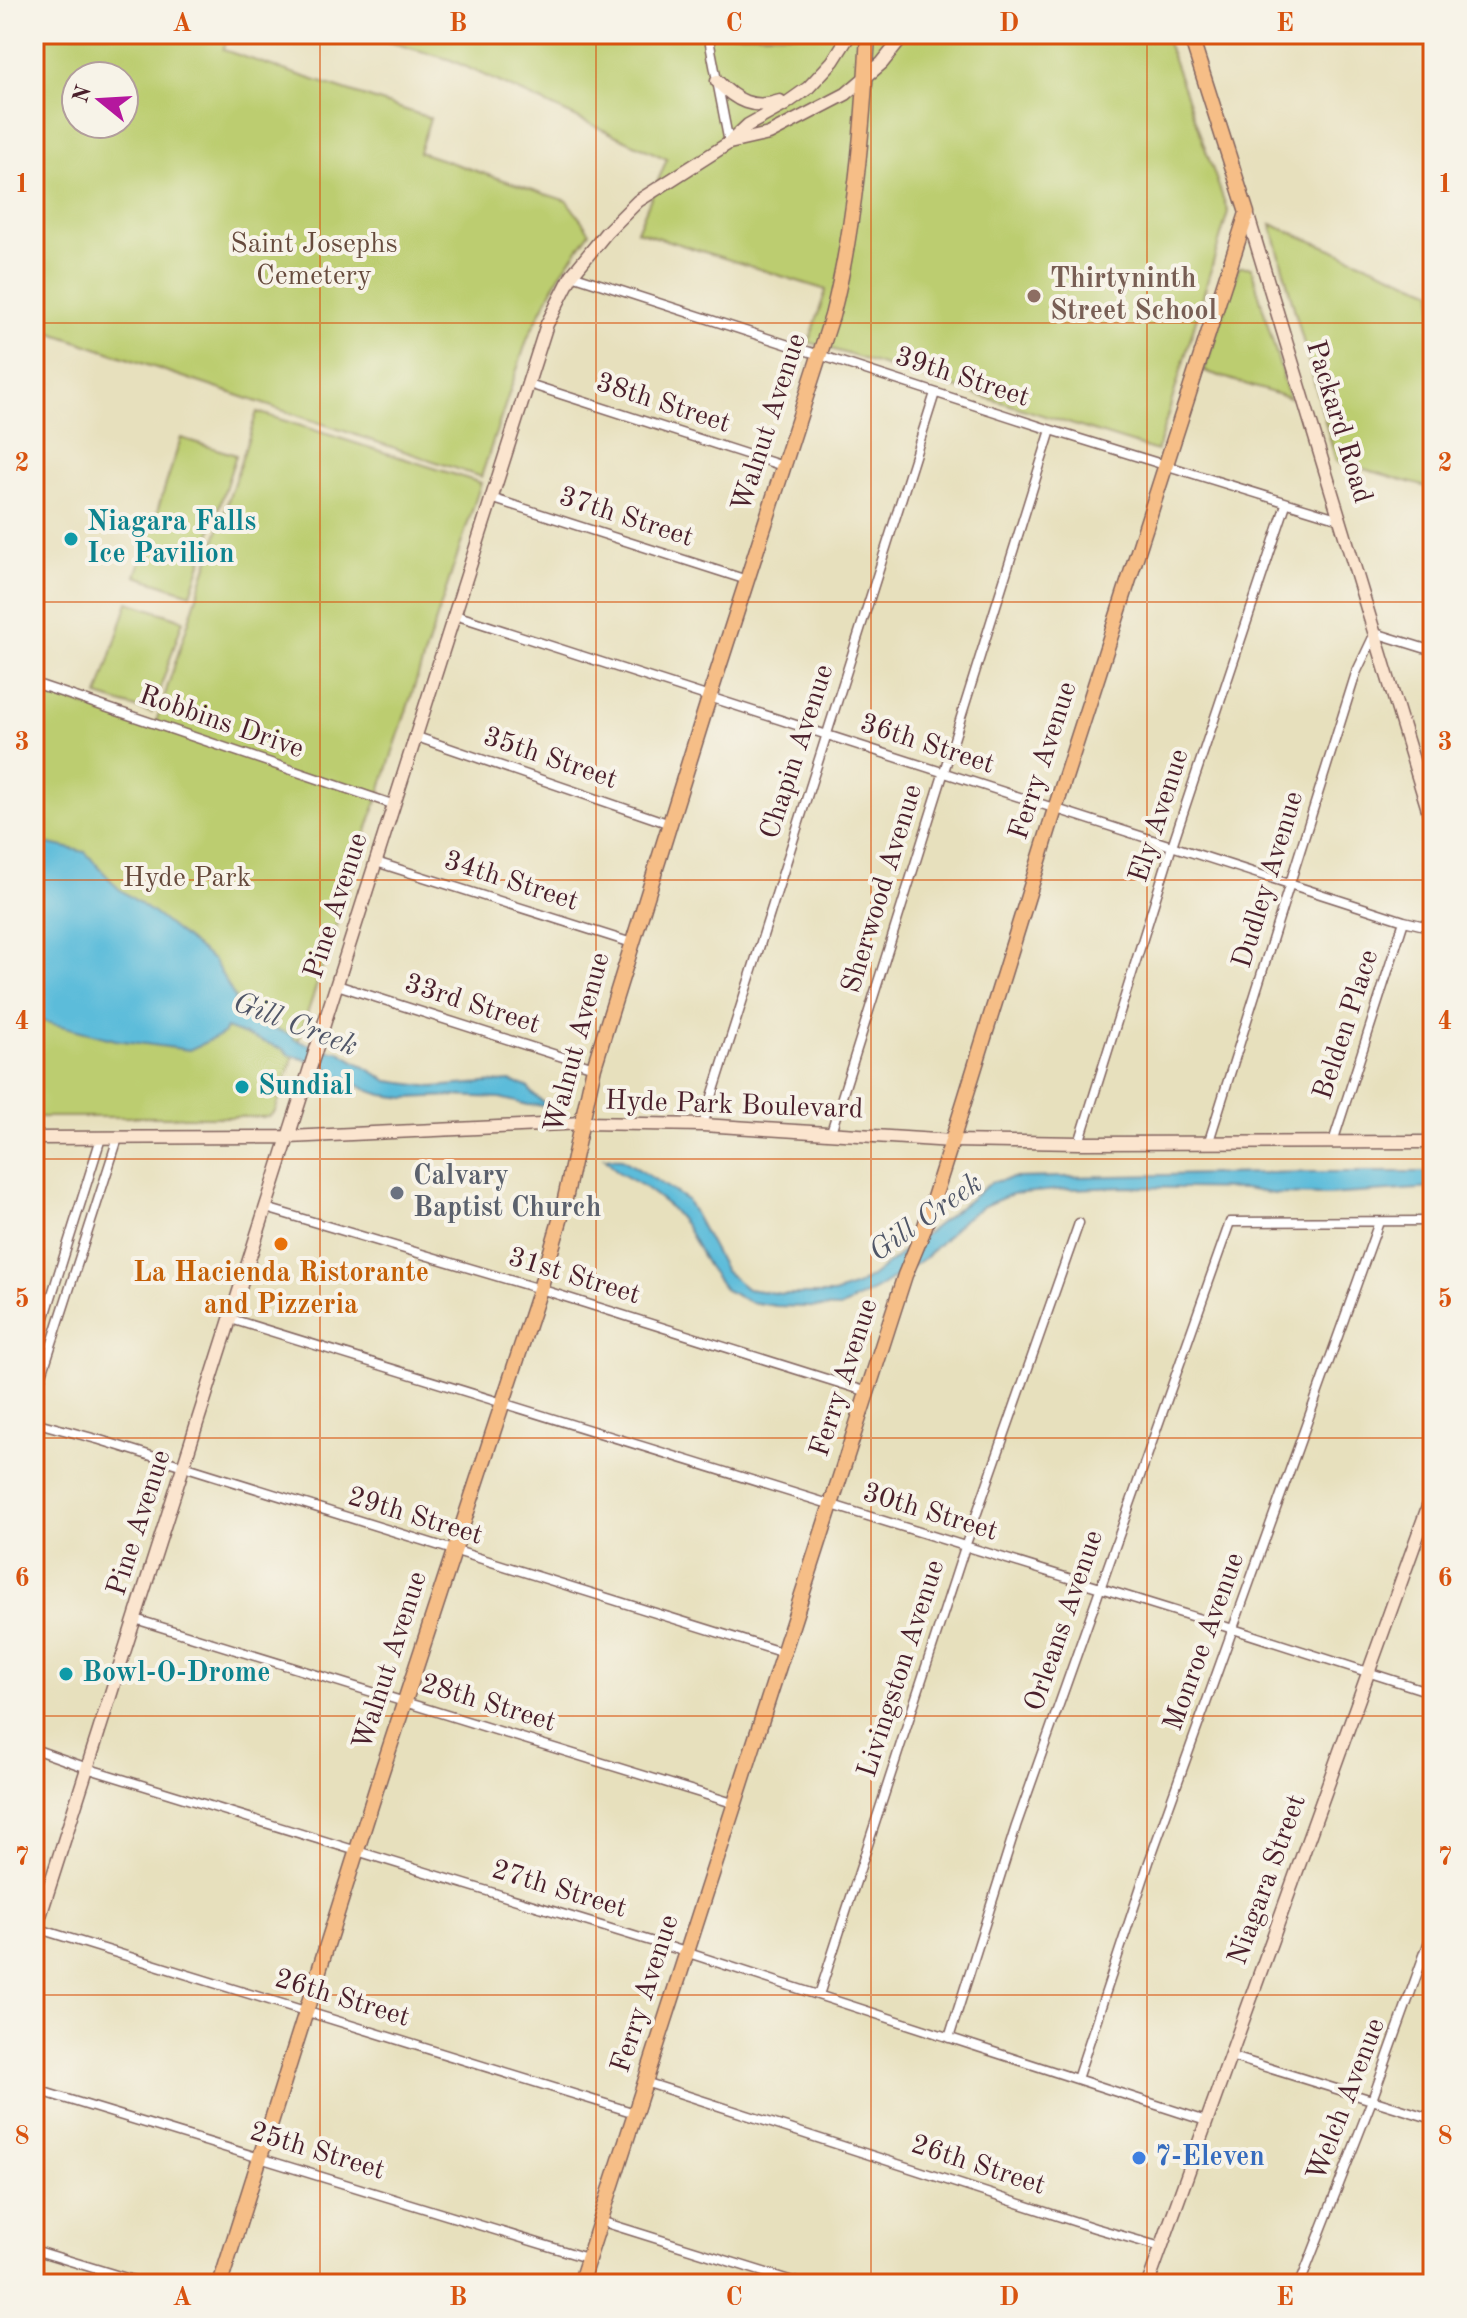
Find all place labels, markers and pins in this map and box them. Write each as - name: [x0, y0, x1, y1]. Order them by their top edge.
- place label: Thirtyninth Street School: [1050, 266, 1218, 326]
- marker: Thirtyninth Street School: [1025, 287, 1043, 305]
- place label: Niagara Falls Ice Pavilion: [87, 509, 256, 569]
- marker: Niagara Falls Ice Pavilion: [62, 530, 80, 548]
- place label: Sundial: [258, 1073, 353, 1101]
- marker: Sundial: [233, 1078, 251, 1096]
- place label: Calvary Baptist Church: [413, 1163, 601, 1223]
- marker: Calvary Baptist Church: [388, 1184, 406, 1202]
- marker: La Hacienda Ristorante and Pizzeria: [272, 1235, 290, 1253]
- place label: La Hacienda Ristorante and Pizzeria: [133, 1260, 429, 1320]
- place label: Bowl-O-Drome: [82, 1660, 270, 1688]
- marker: Bowl-O-Drome: [57, 1665, 75, 1683]
- place label: 7-Eleven: [1155, 2144, 1265, 2172]
- marker: 7-Eleven: [1130, 2149, 1148, 2167]

